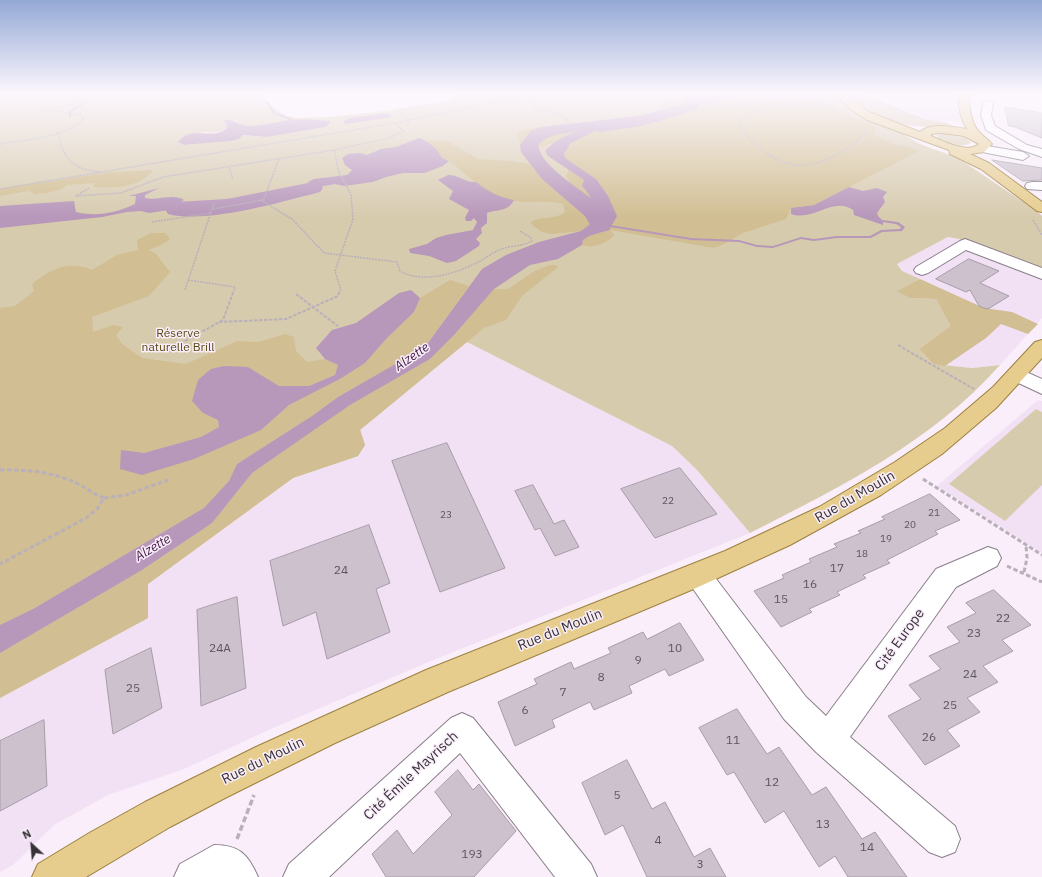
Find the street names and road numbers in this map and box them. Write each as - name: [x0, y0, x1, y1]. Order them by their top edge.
- street label: Rue du Moulin: [812, 467, 898, 527]
- street label: Rue du Moulin: [515, 605, 605, 655]
- street label: Cité Europe: [872, 606, 928, 674]
- street label: Cité Émile Mayrisch: [360, 728, 462, 824]
- street label: Rue du Moulin: [219, 734, 307, 788]

